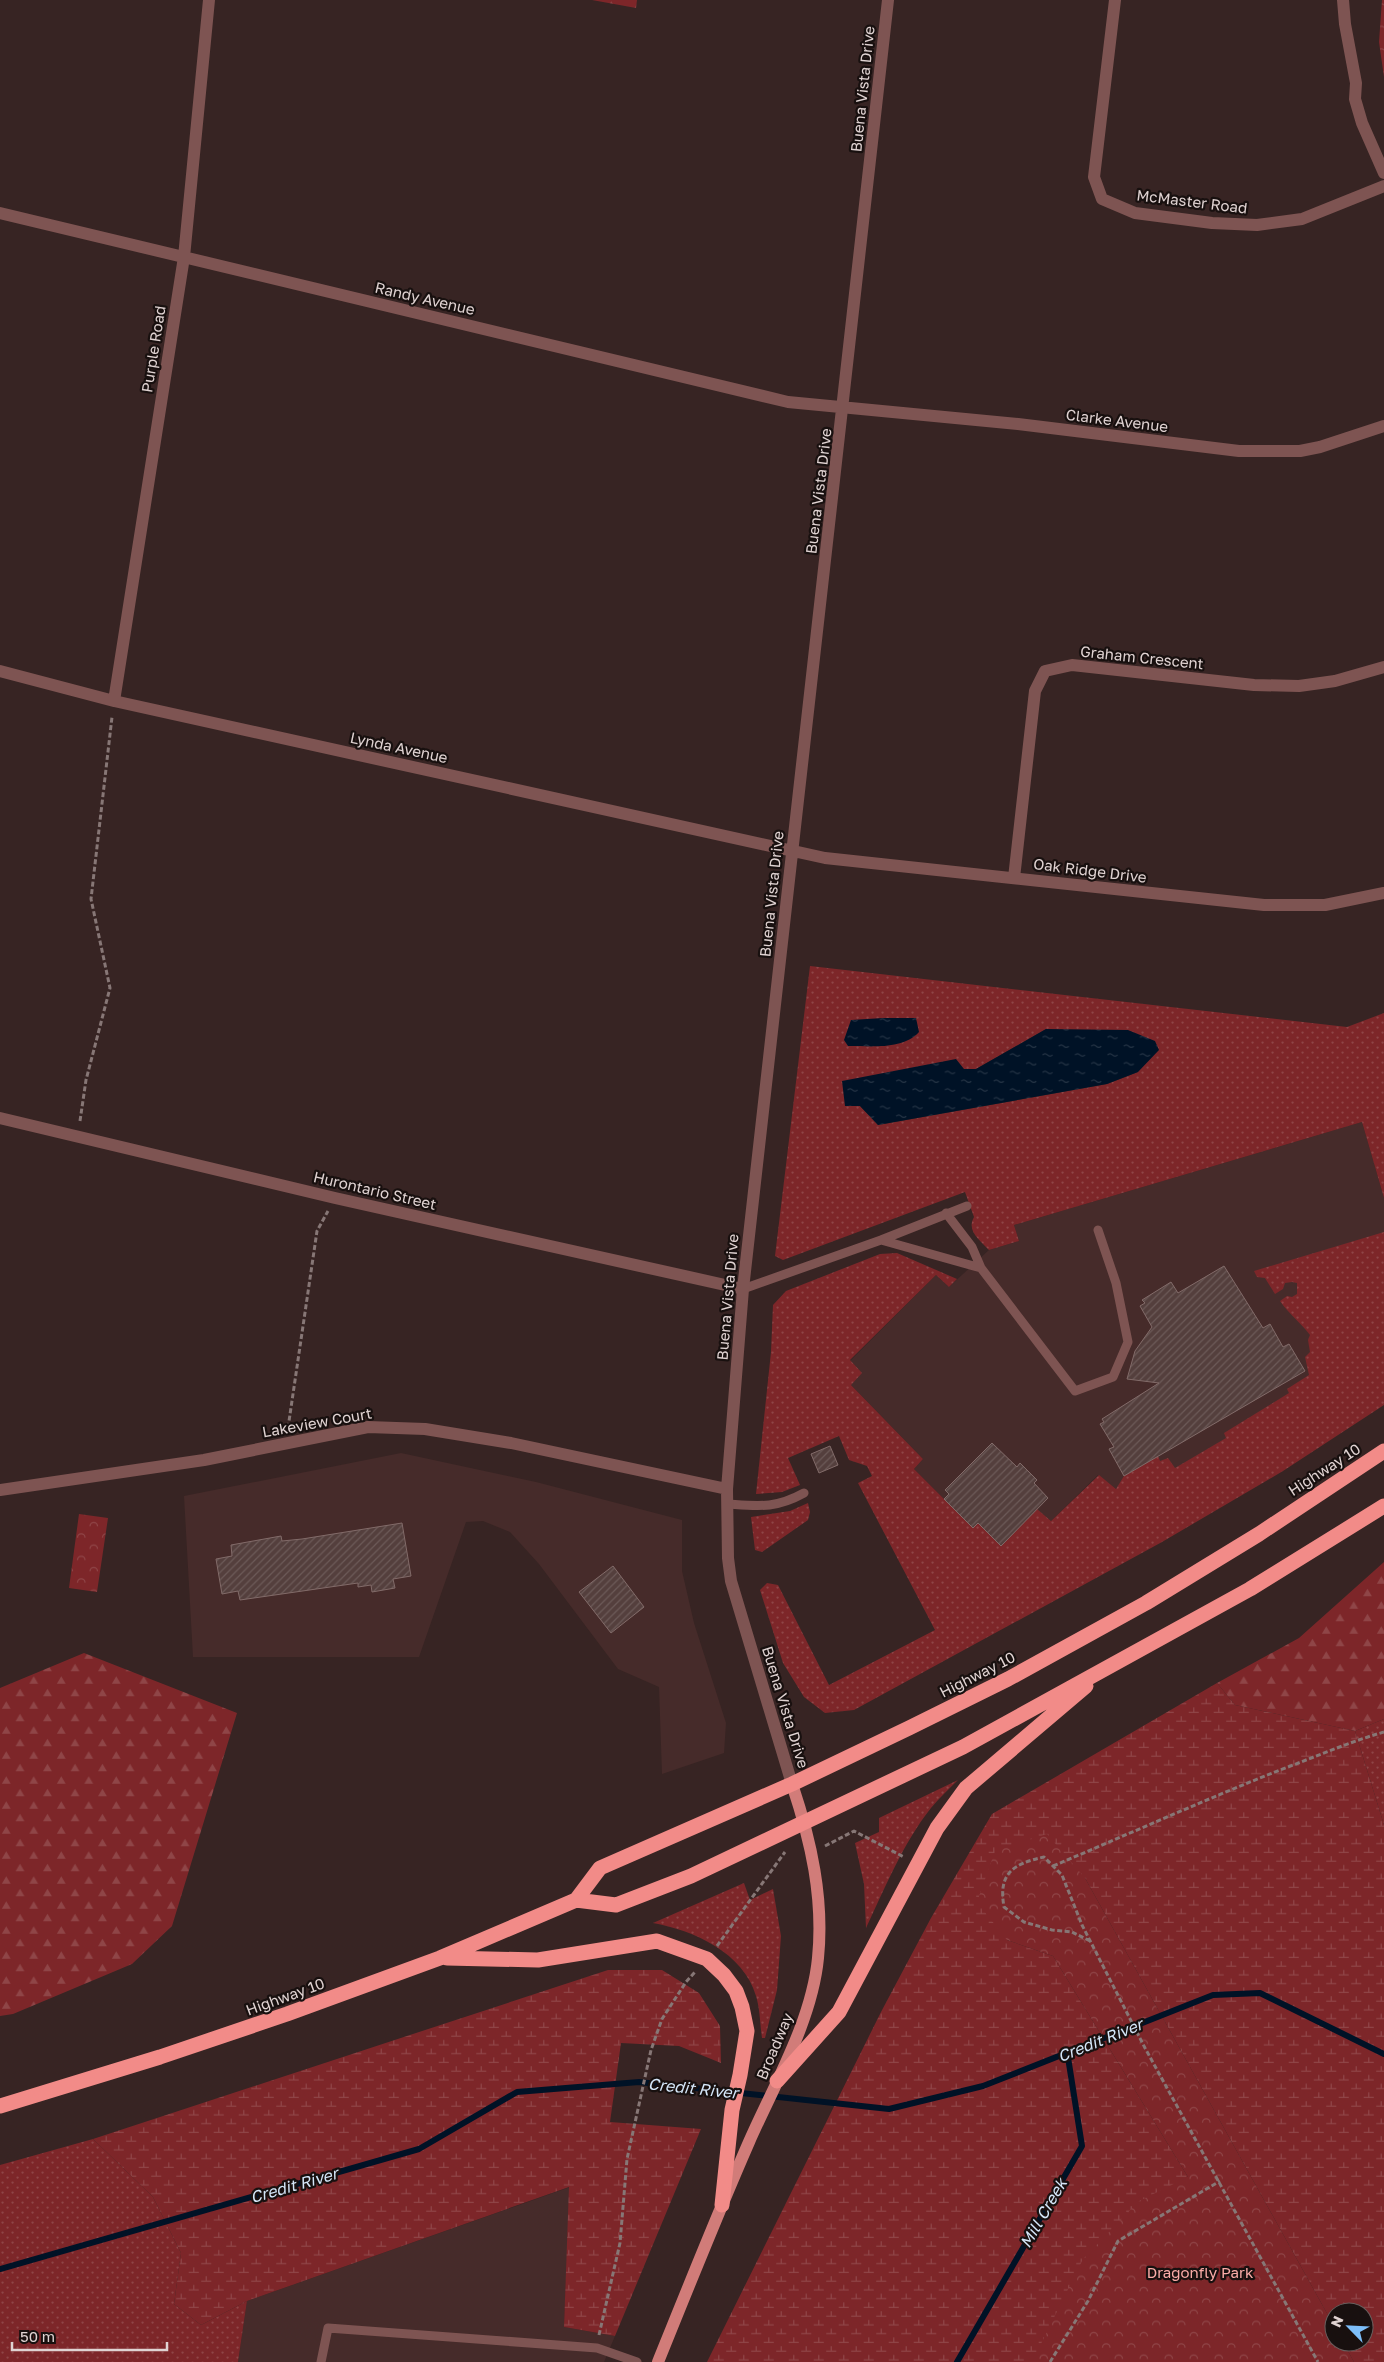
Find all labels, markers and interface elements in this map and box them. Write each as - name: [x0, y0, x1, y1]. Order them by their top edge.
- street label: Buena Vista Drive: [846, 25, 878, 153]
- street label: McMaster Road: [1136, 185, 1248, 217]
- street label: Randy Avenue: [373, 278, 477, 318]
- street label: Purple Road: [137, 304, 169, 394]
- street label: Clarke Avenue: [1065, 405, 1169, 435]
- street label: Buena Vista Drive: [801, 427, 835, 555]
- street label: Graham Crescent: [1079, 642, 1205, 672]
- street label: Lynda Avenue: [349, 728, 450, 766]
- street label: Buena Vista Drive: [755, 830, 787, 958]
- street label: Oak Ridge Drive: [1032, 854, 1148, 886]
- street label: Hurontario Street: [312, 1167, 438, 1213]
- street label: Buena Vista Drive: [713, 1233, 742, 1361]
- street label: Lakeview Court: [261, 1403, 373, 1441]
- street label: Highway 10: [1285, 1439, 1363, 1499]
- street label: Buena Vista Drive: [759, 1644, 813, 1770]
- street label: Highway 10: [936, 1647, 1018, 1701]
- street label: Highway 10: [243, 1973, 327, 2019]
- street label: Broadway: [752, 2009, 796, 2082]
- water label: Credit River: [1054, 2013, 1148, 2066]
- water label: Credit River: [647, 2073, 742, 2103]
- water label: Credit River: [248, 2162, 343, 2207]
- water label: Mill Creek: [1015, 2173, 1072, 2251]
- park label: Dragonfly Park: [1147, 2263, 1254, 2281]
- north arrow: [1324, 2302, 1374, 2352]
- text: N: [1327, 2313, 1347, 2330]
- scale bar: [12, 2320, 168, 2352]
- text: 50 m: [20, 2327, 55, 2345]

